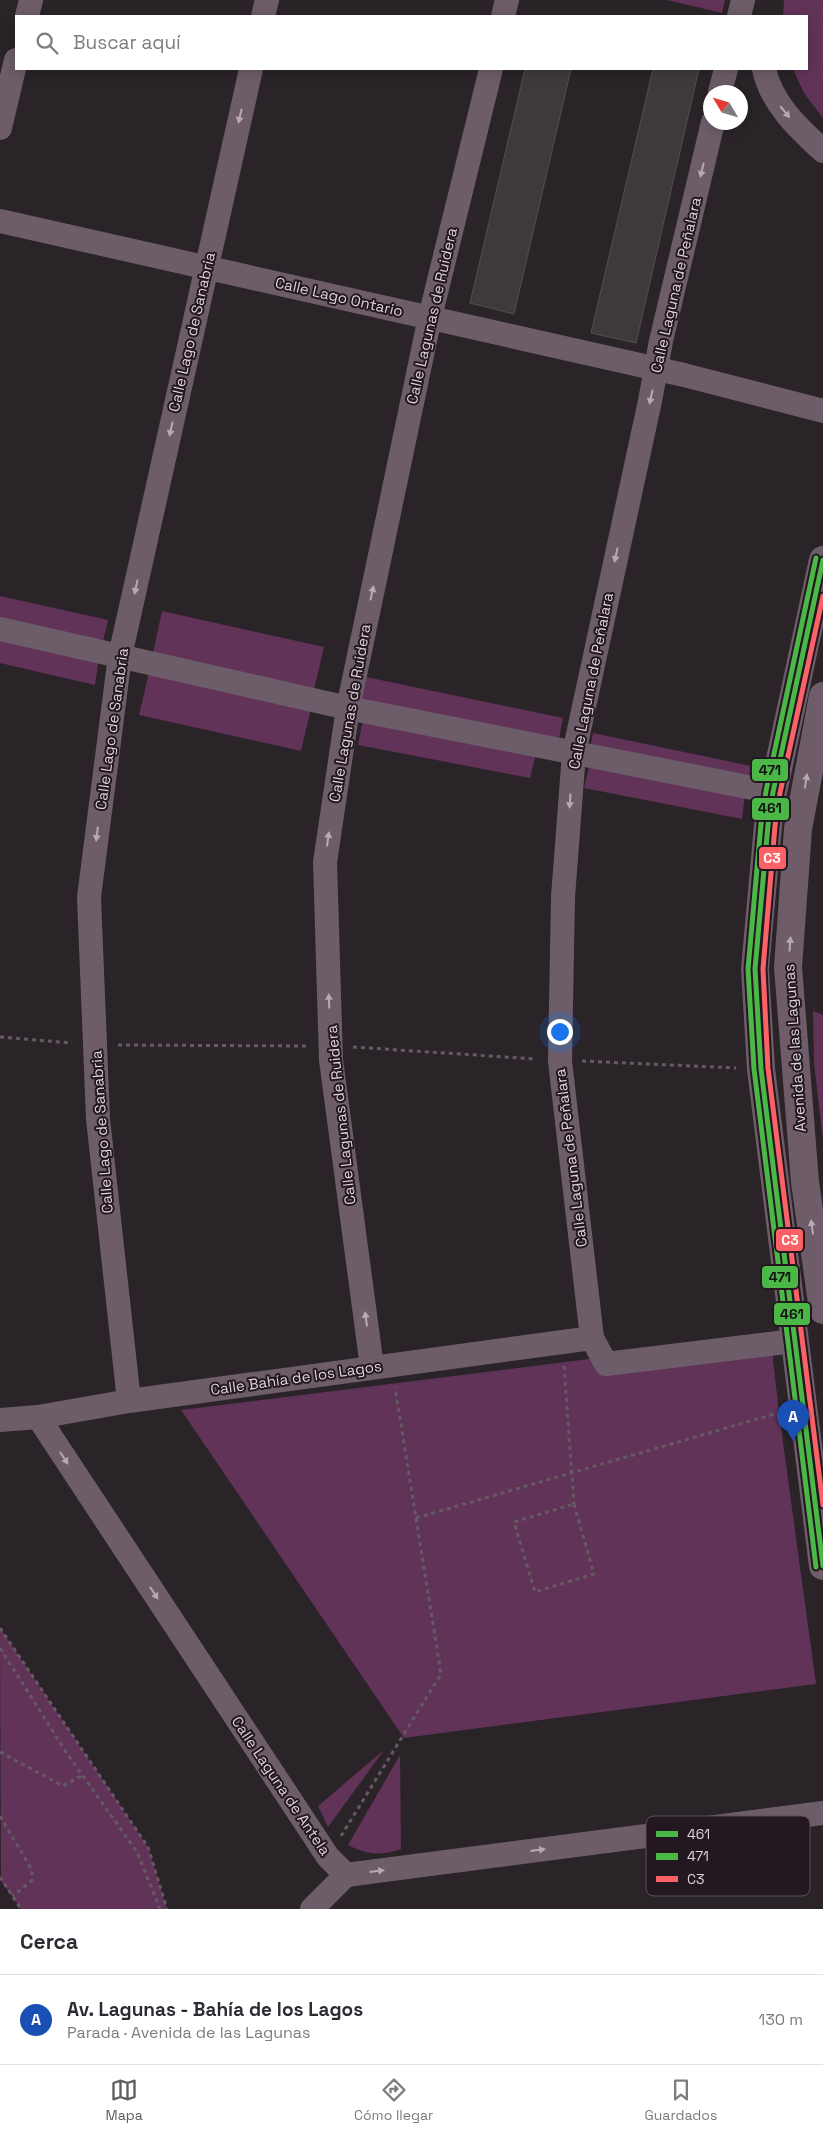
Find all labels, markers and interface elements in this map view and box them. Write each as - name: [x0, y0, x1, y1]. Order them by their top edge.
- search box: [15, 15, 808, 70]
- icon: search: [33, 29, 61, 57]
- text: Buscar aquí: [73, 30, 181, 55]
- north arrow: [703, 85, 748, 130]
- one-way arrow: [780, 105, 791, 118]
- one-way arrow: [236, 109, 244, 125]
- one-way arrow: [698, 162, 706, 177]
- street label: Calle Laguna de Peñalara: [646, 195, 705, 375]
- street label: Calle Lagunas de Ruidera: [402, 225, 461, 406]
- street label: Calle Lago de Sanabria: [164, 250, 219, 414]
- street label: Calle Lago Ontario: [273, 273, 405, 320]
- one-way arrow: [646, 389, 654, 405]
- one-way arrow: [166, 421, 174, 437]
- one-way arrow: [612, 548, 620, 563]
- one-way arrow: [131, 580, 139, 596]
- one-way arrow: [368, 585, 376, 601]
- street label: Calle Laguna de Peñalara: [564, 591, 617, 771]
- street label: Calle Lagunas de Ruidera: [324, 622, 375, 803]
- street label: Calle Lago de Sanabria: [91, 646, 132, 811]
- line badge: 471: [751, 758, 789, 782]
- text: 471: [759, 761, 781, 779]
- one-way arrow: [803, 773, 811, 789]
- one-way arrow: [566, 793, 574, 809]
- line badge: 461: [751, 797, 790, 821]
- text: 461: [758, 799, 782, 817]
- one-way arrow: [93, 826, 101, 842]
- one-way arrow: [325, 831, 333, 847]
- line badge: C3: [758, 846, 787, 870]
- text: C3: [763, 849, 781, 867]
- one-way arrow: [787, 935, 795, 951]
- street label: Avenida de las Lagunas: [779, 963, 810, 1133]
- one-way arrow: [325, 993, 333, 1009]
- your location: [547, 1019, 573, 1045]
- street label: Calle Lagunas de Ruidera: [322, 1024, 359, 1206]
- street label: Calle Lago de Sanabria: [86, 1050, 117, 1214]
- street label: Calle Laguna de Peñalara: [550, 1067, 591, 1248]
- one-way arrow: [807, 1219, 815, 1235]
- line badge: C3: [775, 1228, 804, 1252]
- text: C3: [781, 1231, 799, 1249]
- line badge: 471: [761, 1265, 799, 1289]
- text: 471: [769, 1268, 791, 1286]
- line badge: 461: [773, 1302, 811, 1326]
- text: 461: [780, 1305, 804, 1323]
- one-way arrow: [362, 1311, 370, 1327]
- street label: Calle Bahía de los Lagos: [209, 1356, 383, 1399]
- pin: A: [777, 1400, 809, 1441]
- one-way arrow: [60, 1451, 69, 1464]
- one-way arrow: [149, 1587, 159, 1600]
- street label: Calle Laguna de Antela: [228, 1712, 335, 1859]
- legend: [646, 1816, 810, 1896]
- text: 461: [687, 1825, 710, 1843]
- one-way arrow: [530, 1846, 546, 1854]
- text: 471: [687, 1847, 709, 1865]
- one-way arrow: [369, 1867, 385, 1875]
- text: C3: [687, 1870, 704, 1888]
- text: Cerca: [20, 1928, 78, 1955]
- text: Av. Lagunas - Bahía de los Lagos: [67, 1997, 363, 2022]
- text: A: [31, 2009, 41, 2030]
- text: 130 m: [759, 2009, 803, 2030]
- text: Parada · Avenida de las Lagunas: [67, 2022, 310, 2043]
- tab: Mapa: [106, 2076, 143, 2124]
- tab: Cómo llegar: [354, 2076, 433, 2124]
- tab: Guardados: [645, 2076, 717, 2124]

